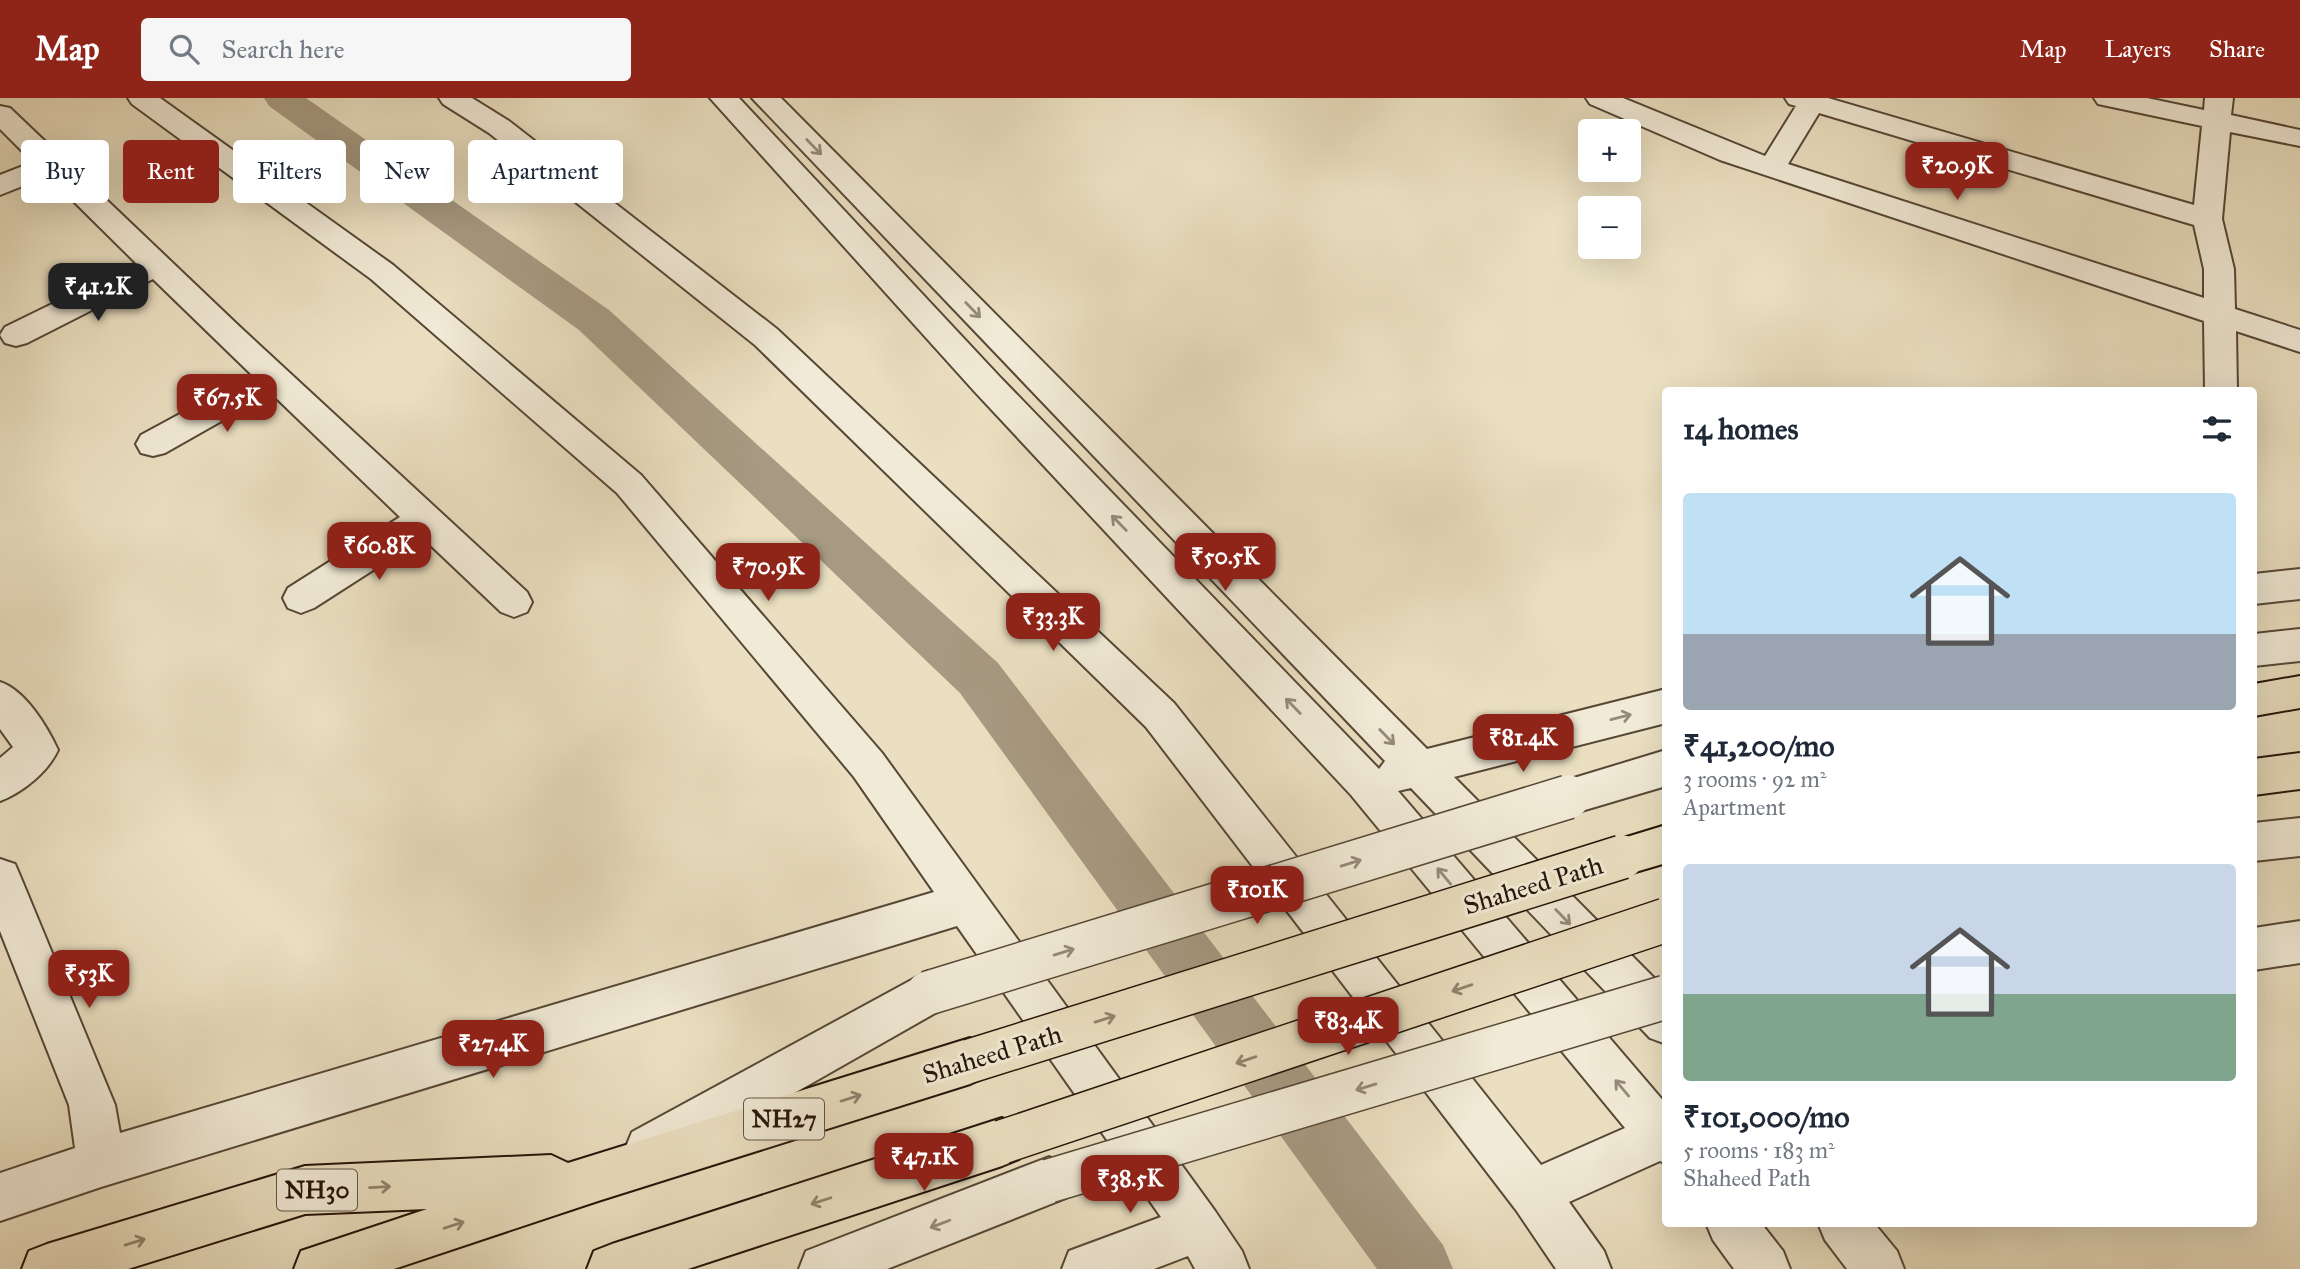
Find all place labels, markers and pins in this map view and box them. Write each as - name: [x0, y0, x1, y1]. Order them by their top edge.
- pin: ₹20.9K: [1900, 142, 2014, 202]
- pin: ₹41.2K: [41, 264, 155, 323]
- pin: ₹67.5K: [170, 374, 284, 434]
- pin: ₹60.8K: [322, 522, 436, 582]
- pin: ₹50.5K: [1168, 533, 1282, 593]
- pin: ₹70.9K: [711, 544, 825, 603]
- pin: ₹33.3K: [996, 594, 1110, 653]
- pin: ₹81.4K: [1466, 714, 1580, 774]
- pin: ₹101K: [1208, 866, 1306, 926]
- pin: ₹53K: [48, 950, 130, 1010]
- pin: ₹83.4K: [1291, 998, 1405, 1057]
- pin: ₹27.4K: [436, 1020, 550, 1080]
- pin: ₹47.1K: [867, 1134, 981, 1193]
- pin: ₹38.5K: [1073, 1156, 1187, 1215]

